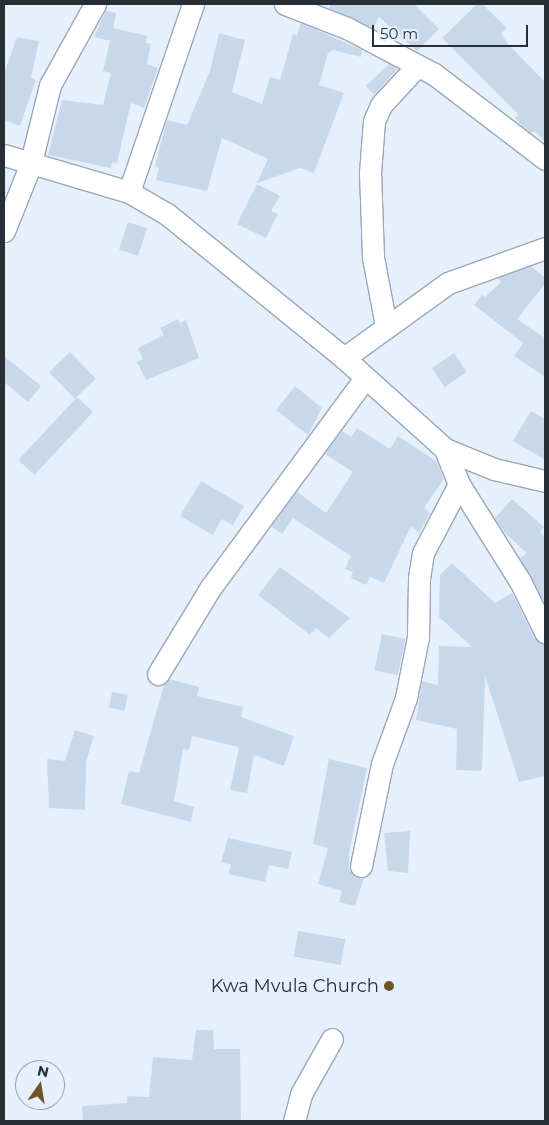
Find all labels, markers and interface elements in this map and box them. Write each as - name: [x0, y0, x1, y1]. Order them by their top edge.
- scale bar: [374, 15, 530, 47]
- text: 50 m: [380, 24, 418, 43]
- place label: Kwa Mvula Church: [211, 975, 379, 997]
- marker: Kwa Mvula Church: [383, 980, 395, 992]
- north arrow: [15, 1060, 65, 1110]
- text: N: [36, 1061, 51, 1081]

